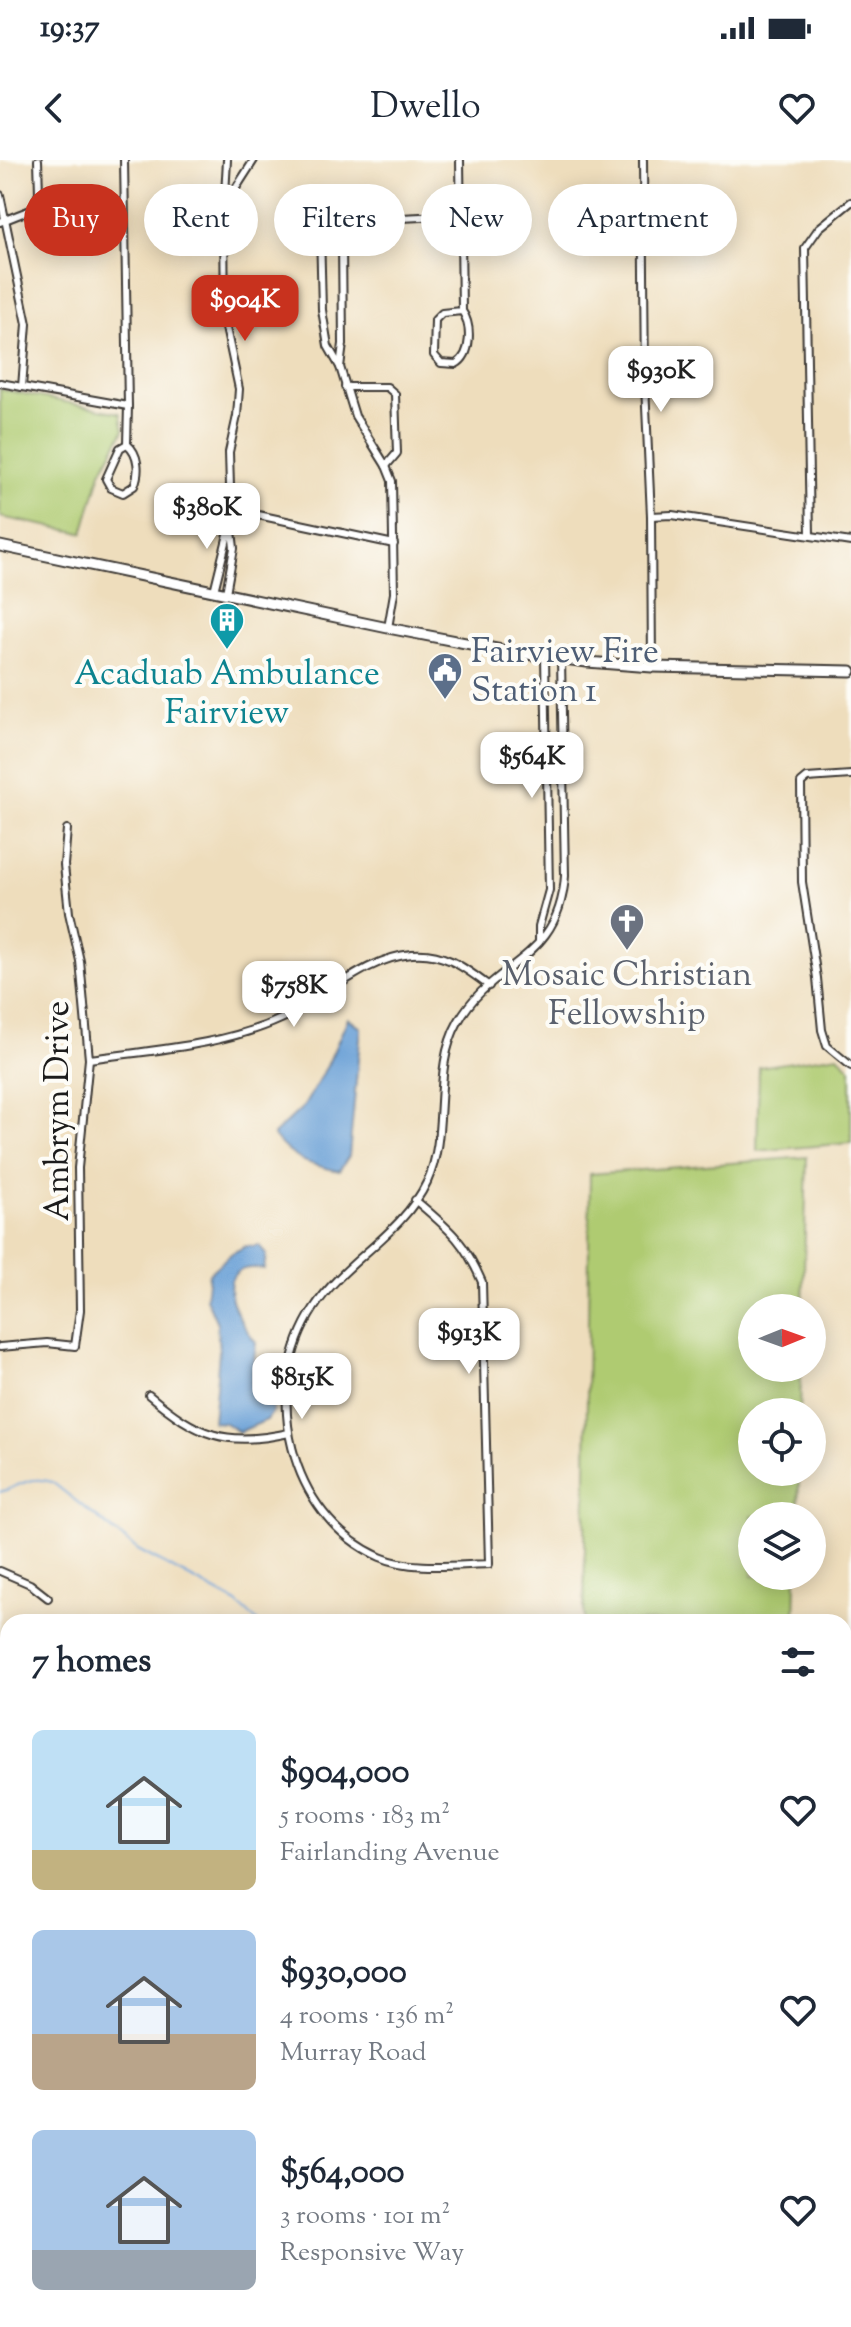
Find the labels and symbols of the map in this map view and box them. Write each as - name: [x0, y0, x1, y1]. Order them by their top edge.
- pin: $904K: [189, 275, 301, 343]
- pin: $930K: [605, 346, 717, 414]
- pin: $380K: [151, 483, 263, 551]
- building icon: Acaduab Ambulance Fairview: [208, 601, 246, 651]
- place label: Fairview Fire Station 1: [471, 629, 659, 717]
- place label: Acaduab Ambulance Fairview: [74, 651, 380, 739]
- public building icon: Fairview Fire Station 1: [426, 651, 464, 701]
- pin: $564K: [476, 732, 588, 800]
- church icon: Mosaic Christian Fellowship: [608, 902, 646, 952]
- place label: Mosaic Christian Fellowship: [502, 952, 752, 1040]
- pin: $758K: [238, 961, 350, 1029]
- street label: Ambrym Drive: [35, 1001, 84, 1221]
- north arrow: [738, 1294, 826, 1382]
- pin: $913K: [413, 1308, 525, 1376]
- pin: $815K: [246, 1353, 358, 1421]

